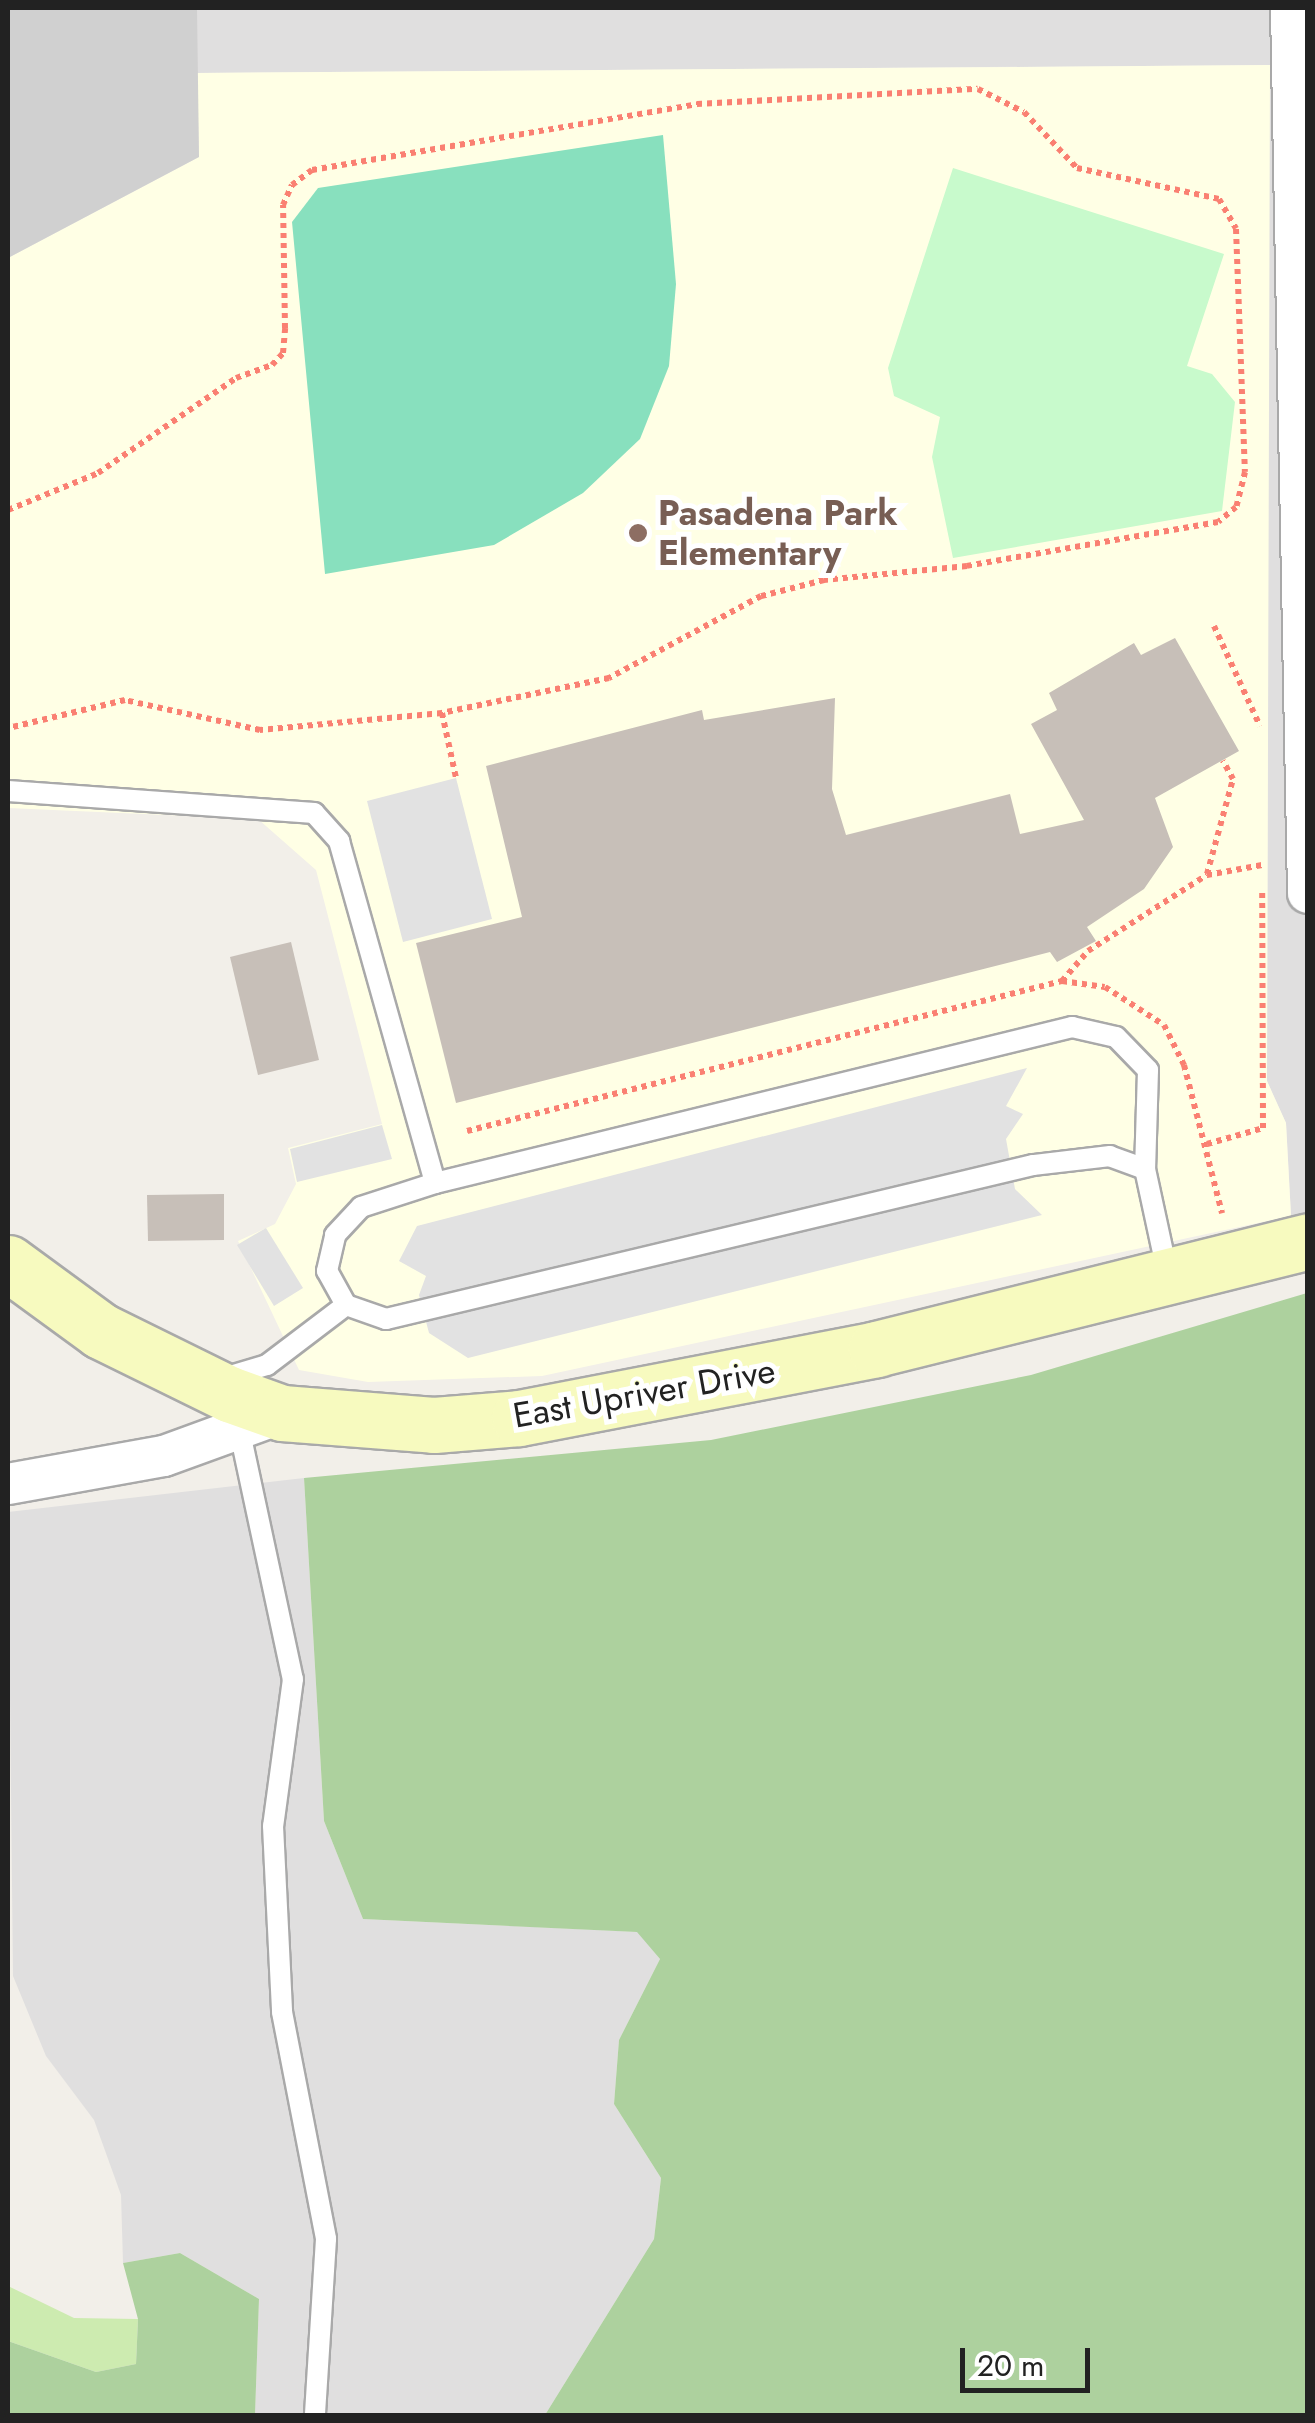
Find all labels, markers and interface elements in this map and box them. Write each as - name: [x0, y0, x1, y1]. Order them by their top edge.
- place label: Pasadena Park Elementary: [658, 492, 898, 574]
- marker: Pasadena Park Elementary: [627, 522, 649, 544]
- street label: East Upriver Drive: [510, 1349, 778, 1437]
- scale bar: [965, 2328, 1095, 2390]
- text: 20 m: [977, 2344, 1044, 2387]

